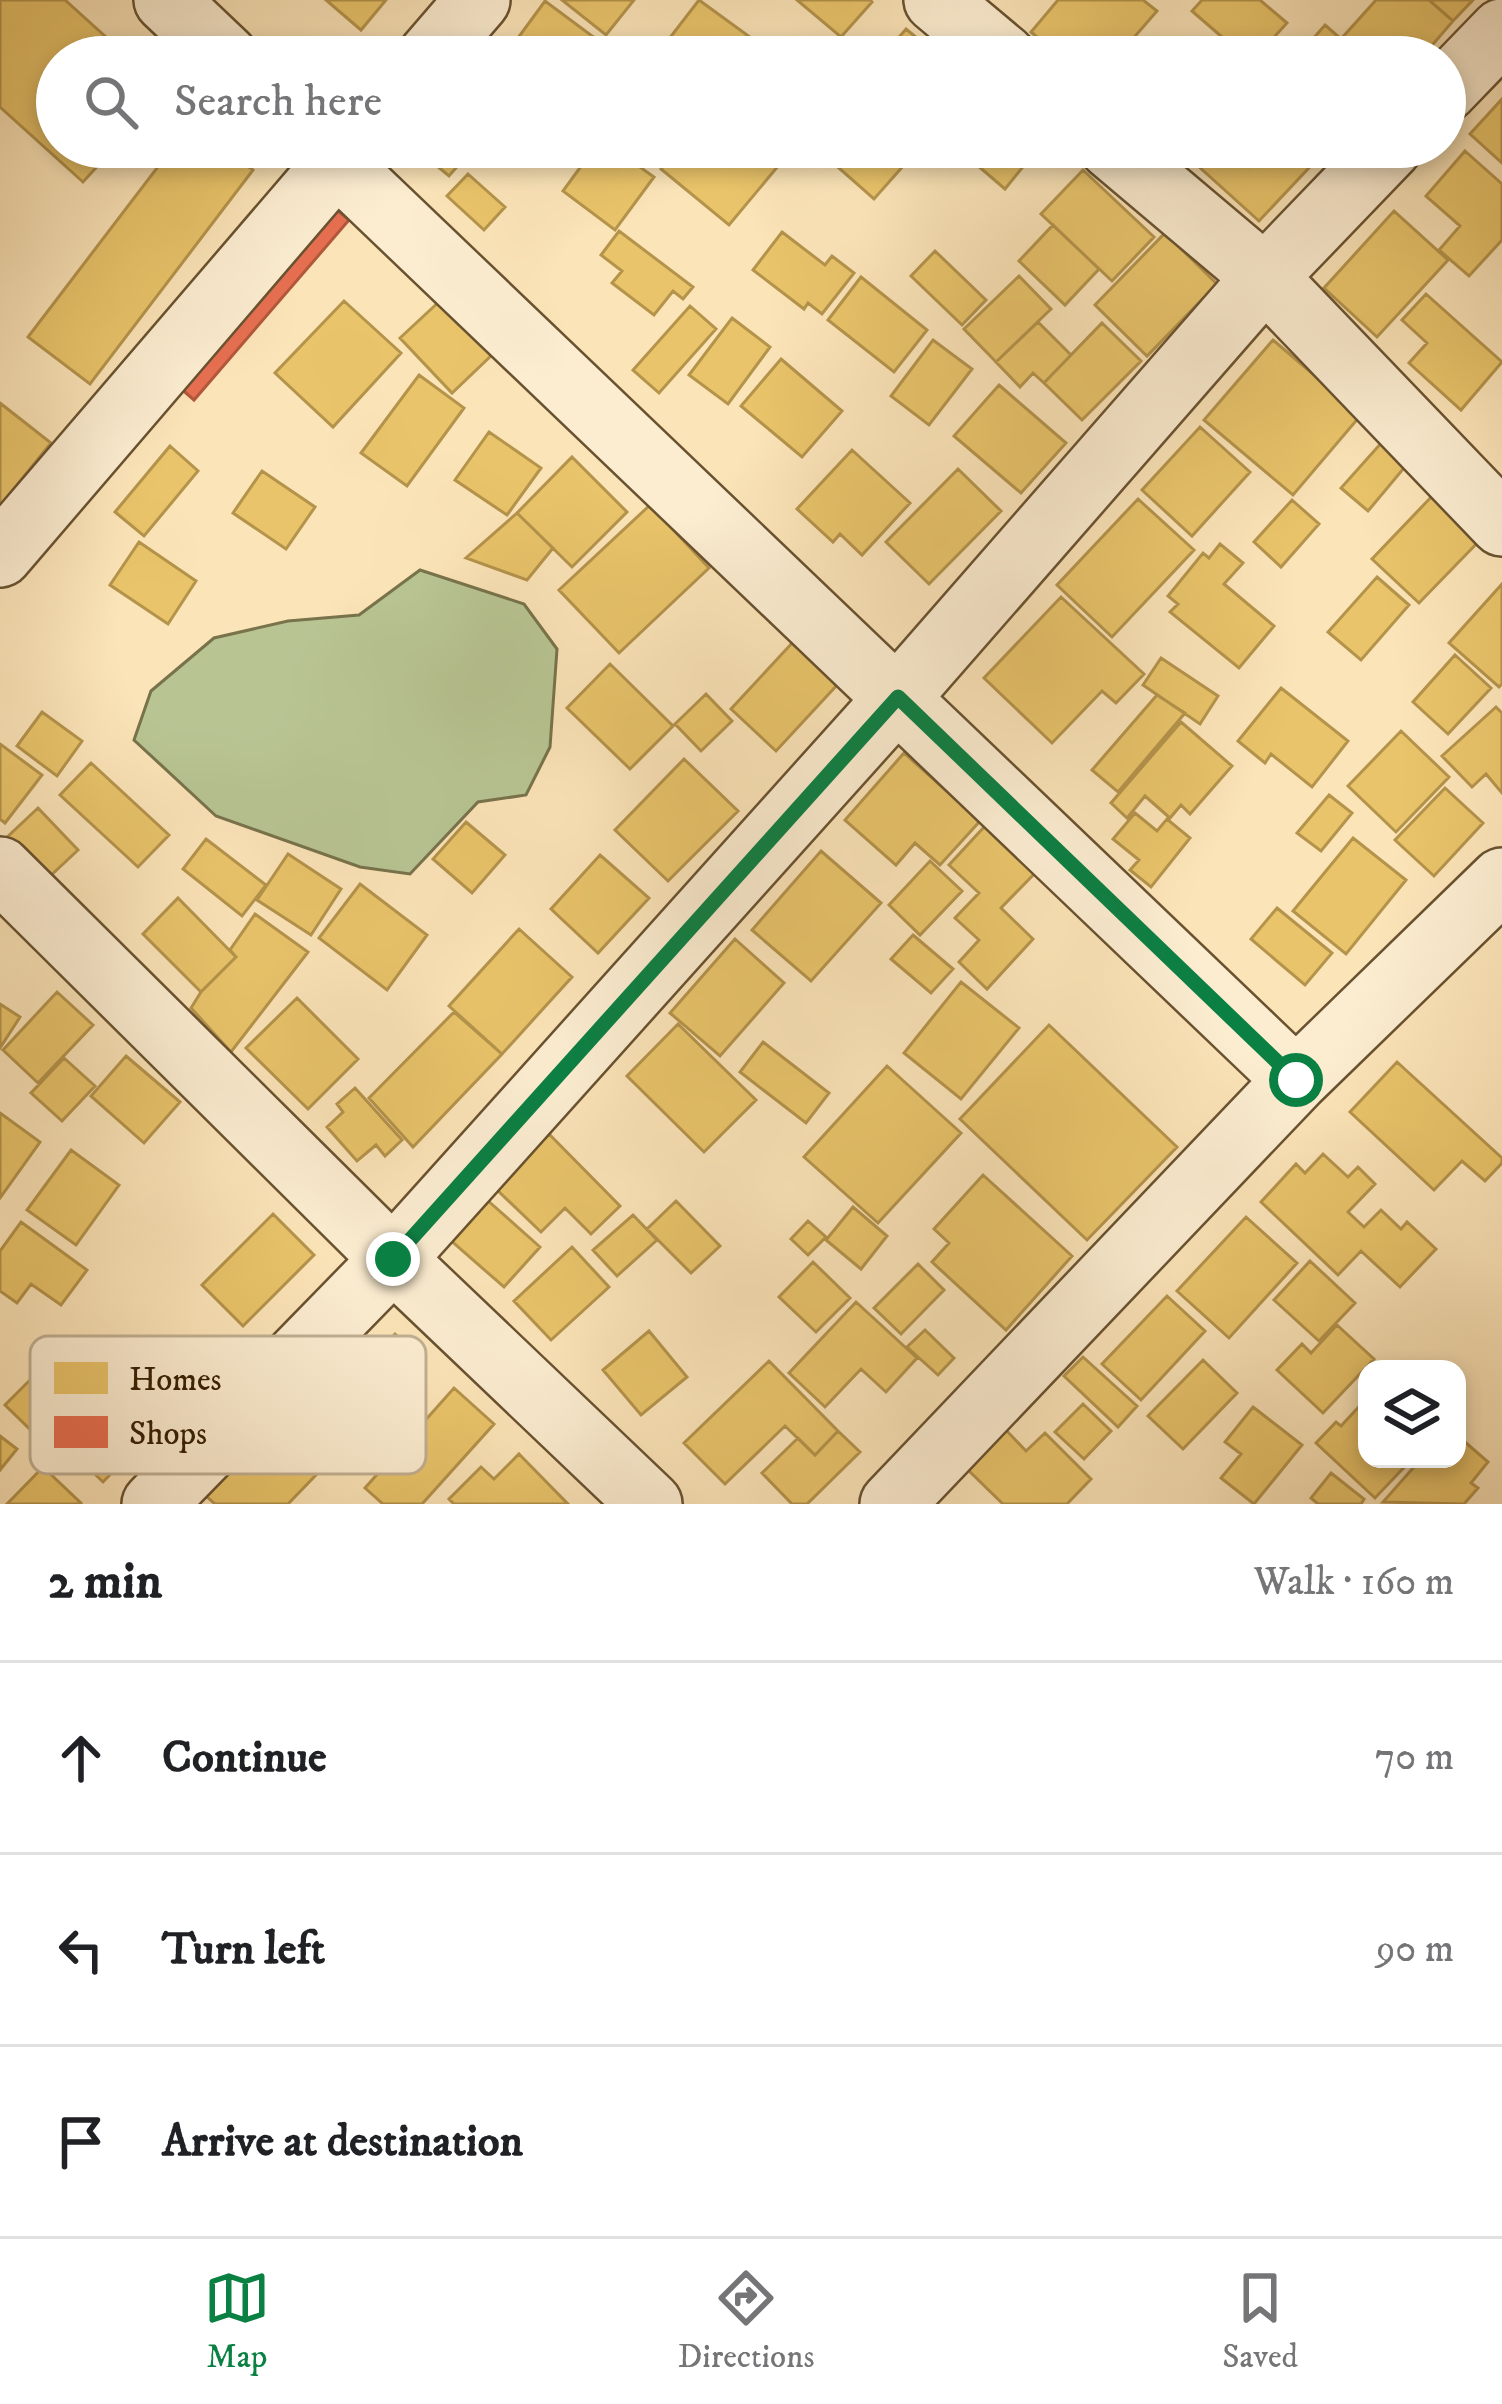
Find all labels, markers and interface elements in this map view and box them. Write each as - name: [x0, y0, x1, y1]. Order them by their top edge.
- search box: [36, 36, 1466, 168]
- icon: search: [78, 69, 144, 135]
- text: Search here: [174, 74, 382, 130]
- route start: [1269, 1053, 1323, 1107]
- route end: [366, 1232, 420, 1286]
- legend: [30, 1336, 426, 1474]
- text: Homes: [129, 1360, 222, 1401]
- map controls: [1358, 1360, 1466, 1468]
- button: layers: [1358, 1360, 1466, 1468]
- text: Shops: [129, 1414, 207, 1455]
- text: 2 min: [48, 1550, 162, 1614]
- text: Walk · 160 m: [1254, 1558, 1454, 1607]
- icon: ahead: [48, 1725, 114, 1791]
- text: Continue: [162, 1730, 327, 1786]
- text: 70 m: [1375, 1733, 1454, 1782]
- icon: left: [48, 1917, 114, 1983]
- text: Turn left: [162, 1922, 325, 1978]
- text: 90 m: [1376, 1925, 1454, 1974]
- icon: arrive: [48, 2109, 114, 2175]
- text: Arrive at destination: [162, 2114, 523, 2170]
- tab: Map: [204, 2265, 270, 2378]
- tab: Directions: [678, 2265, 814, 2378]
- tab: Saved: [1222, 2265, 1298, 2378]

